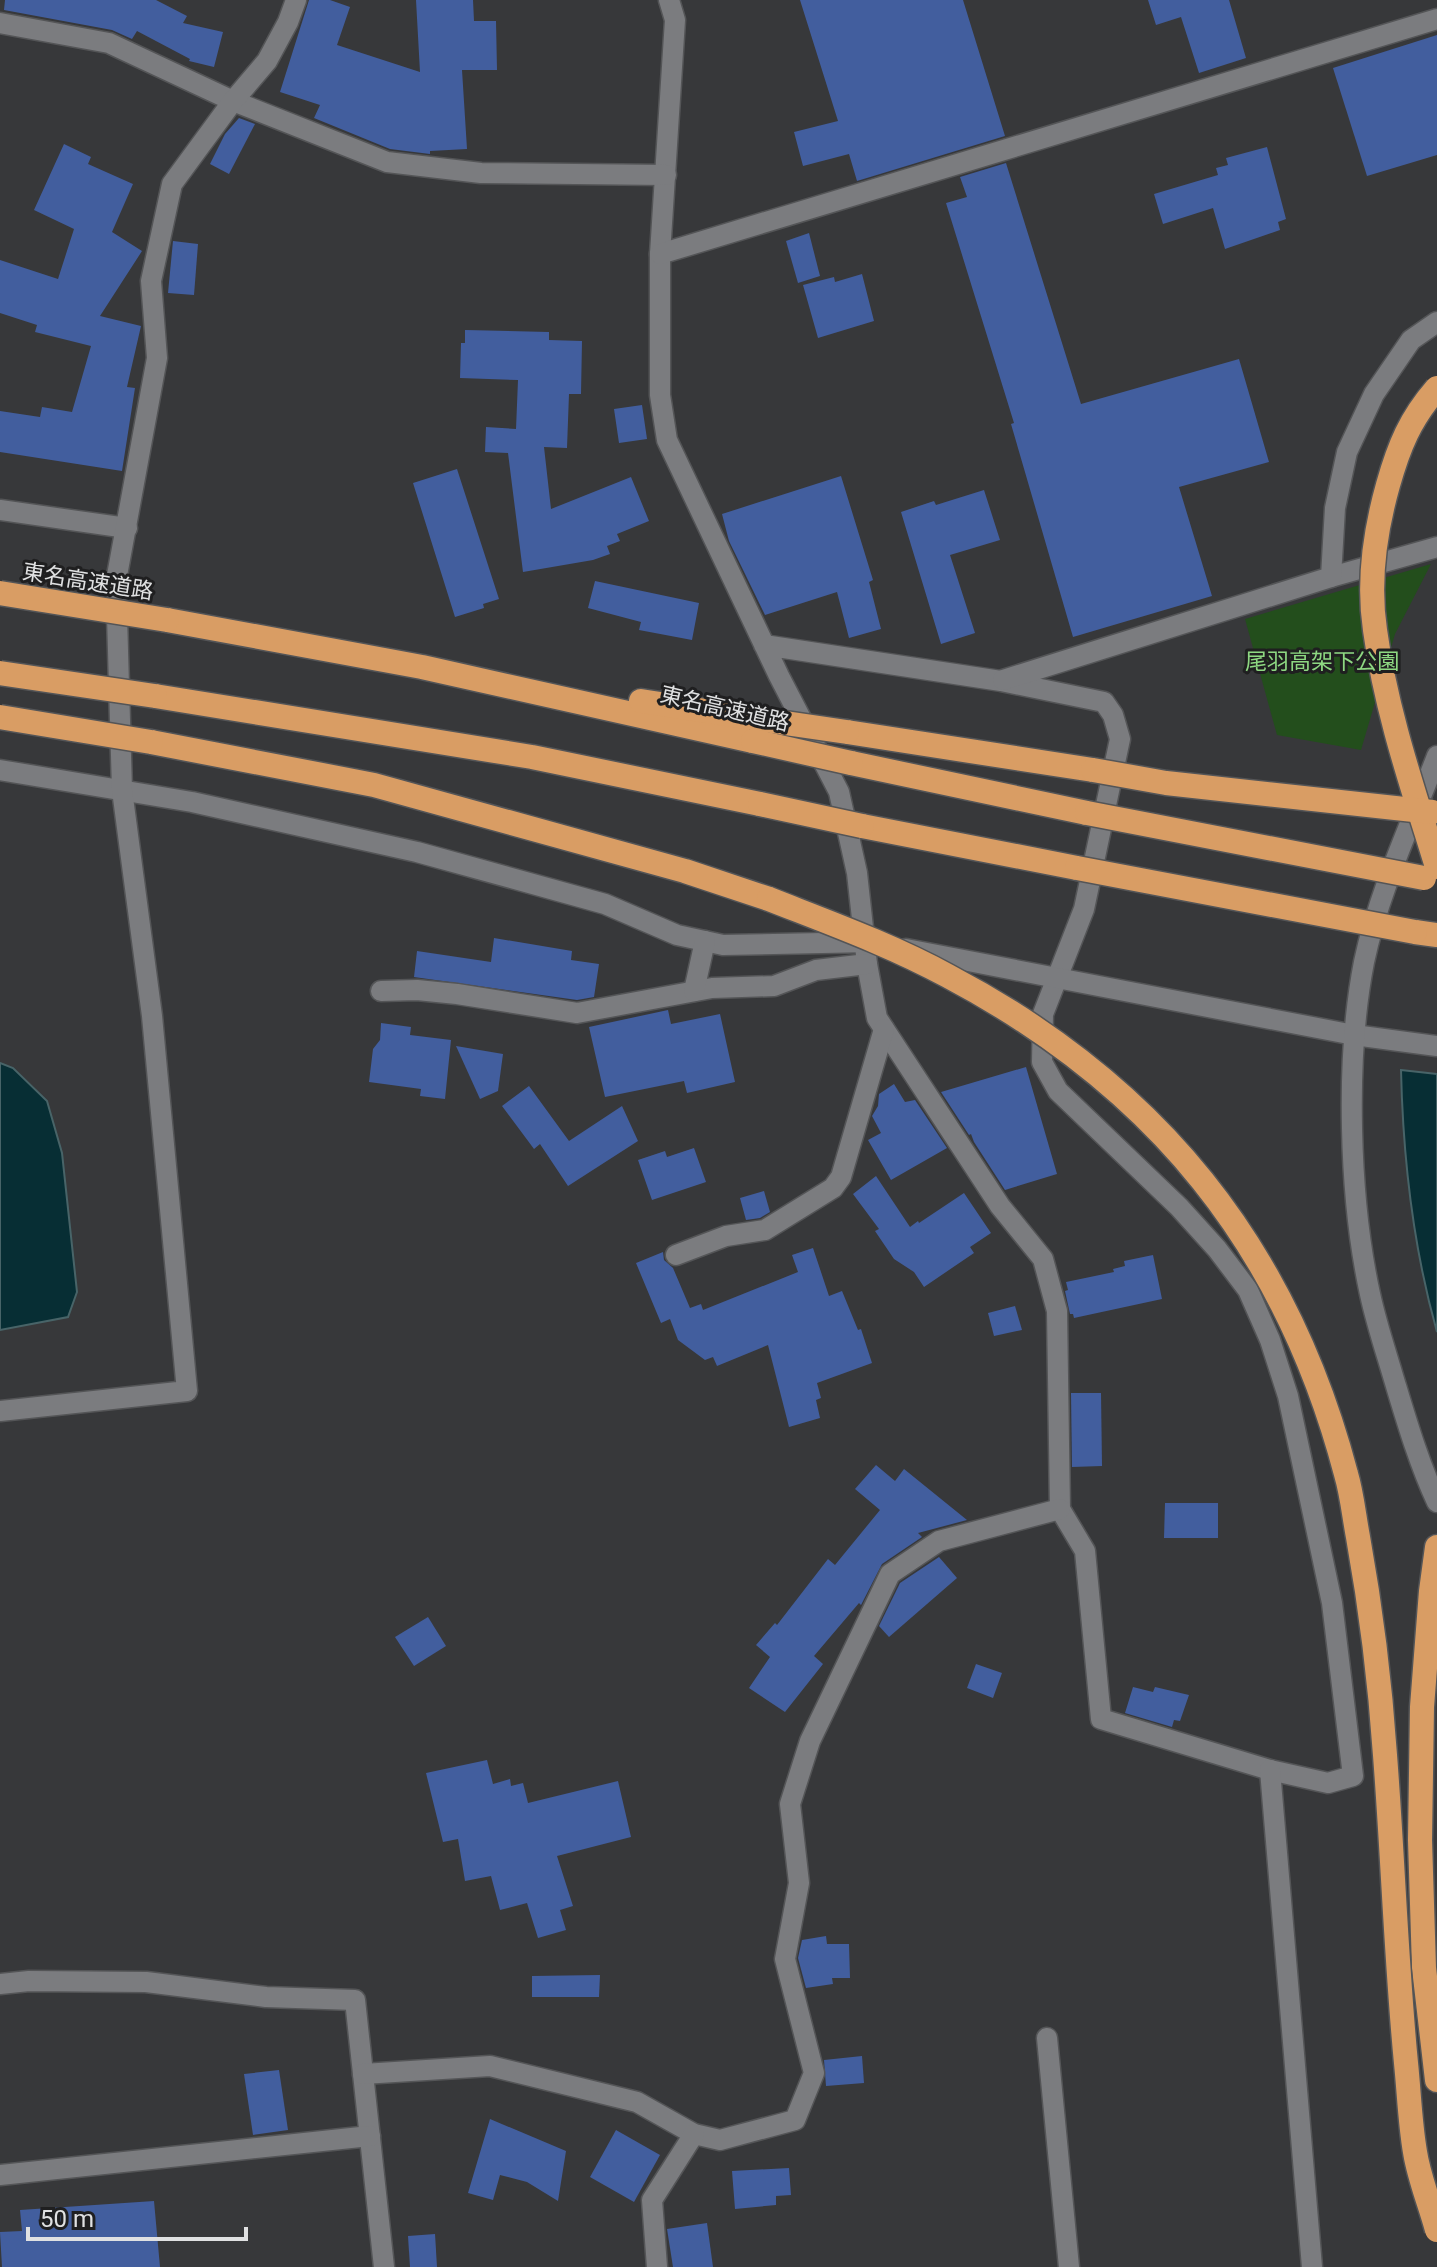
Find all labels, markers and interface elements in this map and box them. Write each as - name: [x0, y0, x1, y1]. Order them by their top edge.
- street label: 東名高速道路: [21, 559, 155, 604]
- park label: 尾羽高架下公園: [1245, 649, 1399, 674]
- street label: 東名高速道路: [658, 681, 792, 736]
- scale bar: [28, 2191, 246, 2241]
- text: 50 m: [40, 2205, 94, 2233]

